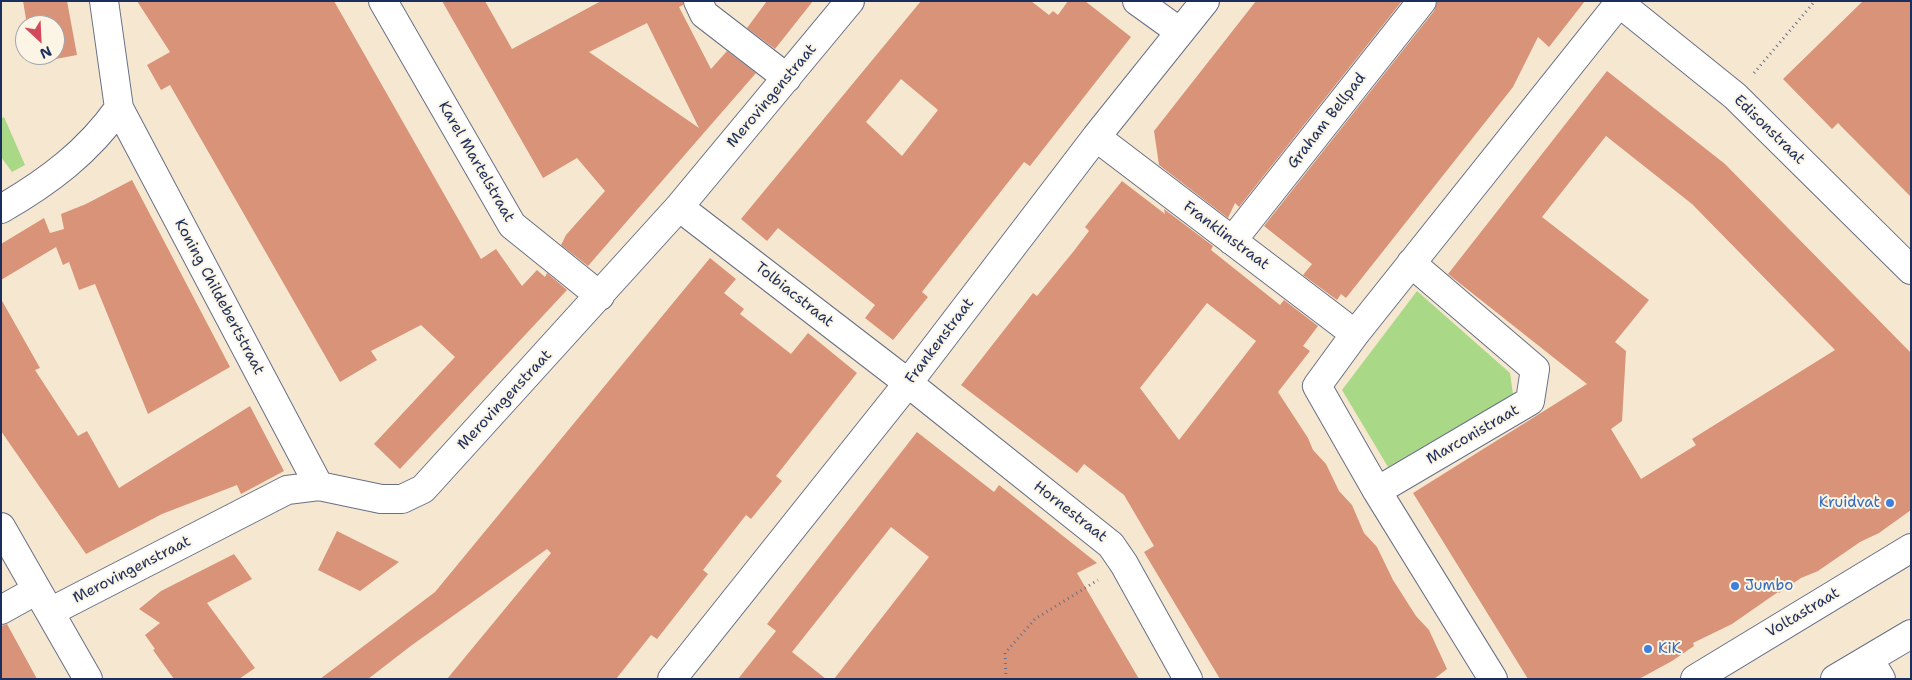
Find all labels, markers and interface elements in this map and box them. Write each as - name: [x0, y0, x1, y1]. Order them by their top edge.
- north arrow: [15, 15, 65, 65]
- street label: Merovingenstraat: [723, 40, 821, 152]
- text: N: [37, 42, 55, 63]
- street label: Graham Bellpad: [1284, 70, 1370, 172]
- street label: Edisonstraat: [1730, 92, 1808, 168]
- street label: Karel Martelstraat: [434, 98, 518, 226]
- street label: Franklinstraat: [1180, 198, 1272, 274]
- street label: Koning Childebertstraat: [170, 216, 268, 378]
- street label: Tolbiacstraat: [751, 259, 837, 331]
- street label: Frankenstraat: [902, 295, 978, 387]
- street label: Merovingenstraat: [454, 346, 556, 454]
- street label: Marconistraat: [1424, 401, 1522, 469]
- street label: Hornestraat: [1030, 478, 1110, 546]
- place label: Kruidvat: [1819, 494, 1880, 512]
- marker: Kruidvat: [1884, 497, 1896, 509]
- street label: Merovingenstraat: [70, 532, 194, 608]
- place label: Jumbo: [1745, 577, 1793, 595]
- marker: Jumbo: [1729, 580, 1741, 592]
- street label: Voltastraat: [1763, 584, 1843, 642]
- place label: KiK: [1658, 640, 1681, 658]
- marker: KiK: [1642, 643, 1654, 655]

